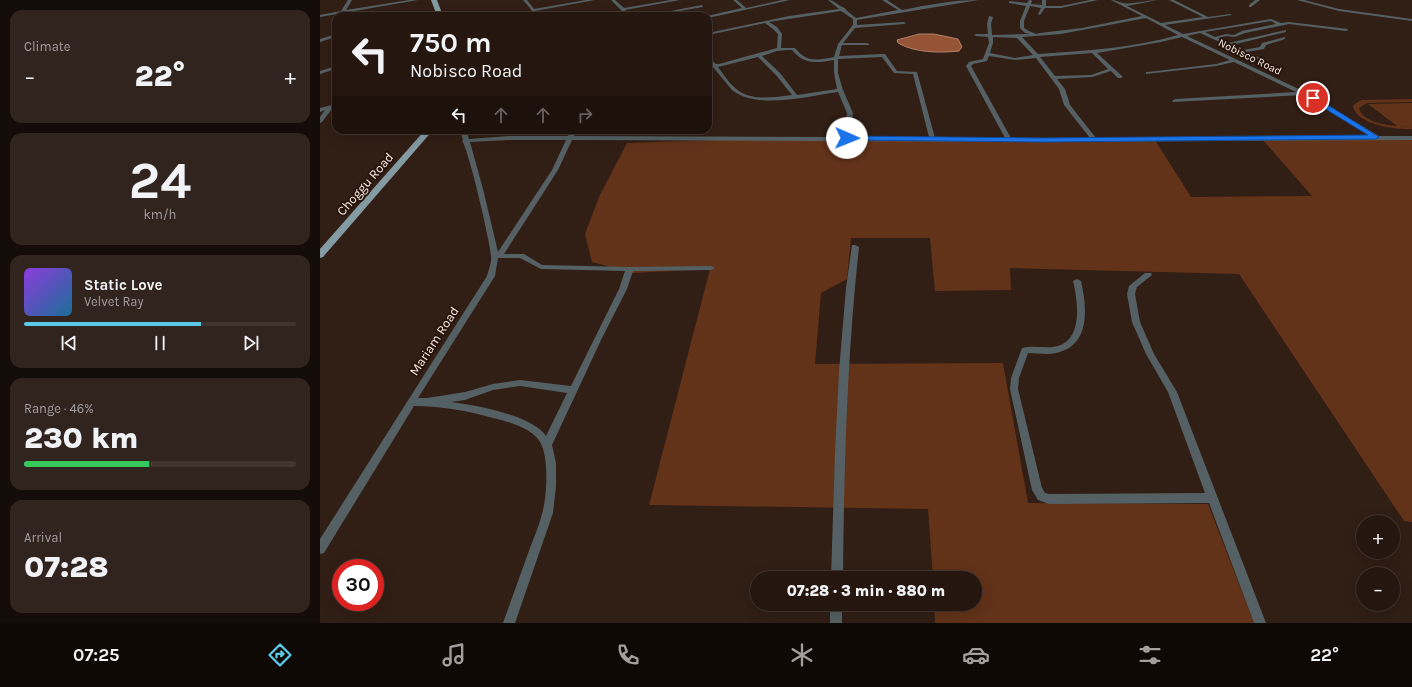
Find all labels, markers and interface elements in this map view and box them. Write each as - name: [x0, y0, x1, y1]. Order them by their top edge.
- text: 750 m: [410, 26, 492, 59]
- icon: left: [344, 28, 396, 80]
- street label: Nobisco Road: [1216, 36, 1284, 78]
- text: Climate: [24, 39, 70, 54]
- text: 22°: [134, 58, 186, 94]
- text: Nobisco Road: [410, 60, 522, 82]
- text: −: [24, 64, 36, 90]
- text: +: [284, 64, 296, 90]
- pin: [1296, 81, 1330, 115]
- icon: arrive: [1302, 87, 1324, 109]
- icon: left: [448, 104, 470, 126]
- icon: ahead: [490, 104, 512, 126]
- icon: ahead: [532, 104, 554, 126]
- icon: right: [574, 104, 596, 126]
- position arrow: [826, 117, 868, 159]
- street label: Choggu Road: [334, 149, 396, 219]
- text: 24: [129, 150, 191, 211]
- text: km/h: [144, 207, 176, 222]
- text: Static Love: [84, 276, 162, 294]
- text: Velvet Ray: [84, 294, 144, 309]
- street label: Mariam Road: [406, 304, 462, 378]
- icon: previous: [58, 332, 80, 354]
- icon: pause: [149, 332, 171, 354]
- icon: next: [240, 332, 262, 354]
- text: Range · 46%: [24, 401, 94, 416]
- text: 230 km: [24, 420, 138, 456]
- map controls: [1356, 515, 1400, 611]
- button: +: [1356, 515, 1400, 559]
- text: Arrival: [24, 530, 62, 545]
- text: 07:28: [24, 549, 109, 585]
- speed limit sign: 30: [332, 559, 384, 611]
- button: −: [1356, 567, 1400, 611]
- text: 07:28 · 3 min · 880 m: [787, 582, 945, 600]
- icon: directions: [266, 641, 294, 669]
- icon: music: [440, 641, 468, 669]
- icon: phone: [614, 641, 642, 669]
- icon: climate: [788, 641, 816, 669]
- icon: car: [962, 641, 990, 669]
- icon: filters: [1136, 641, 1164, 669]
- text: 07:25: [73, 644, 120, 666]
- text: 22°: [1310, 644, 1339, 666]

